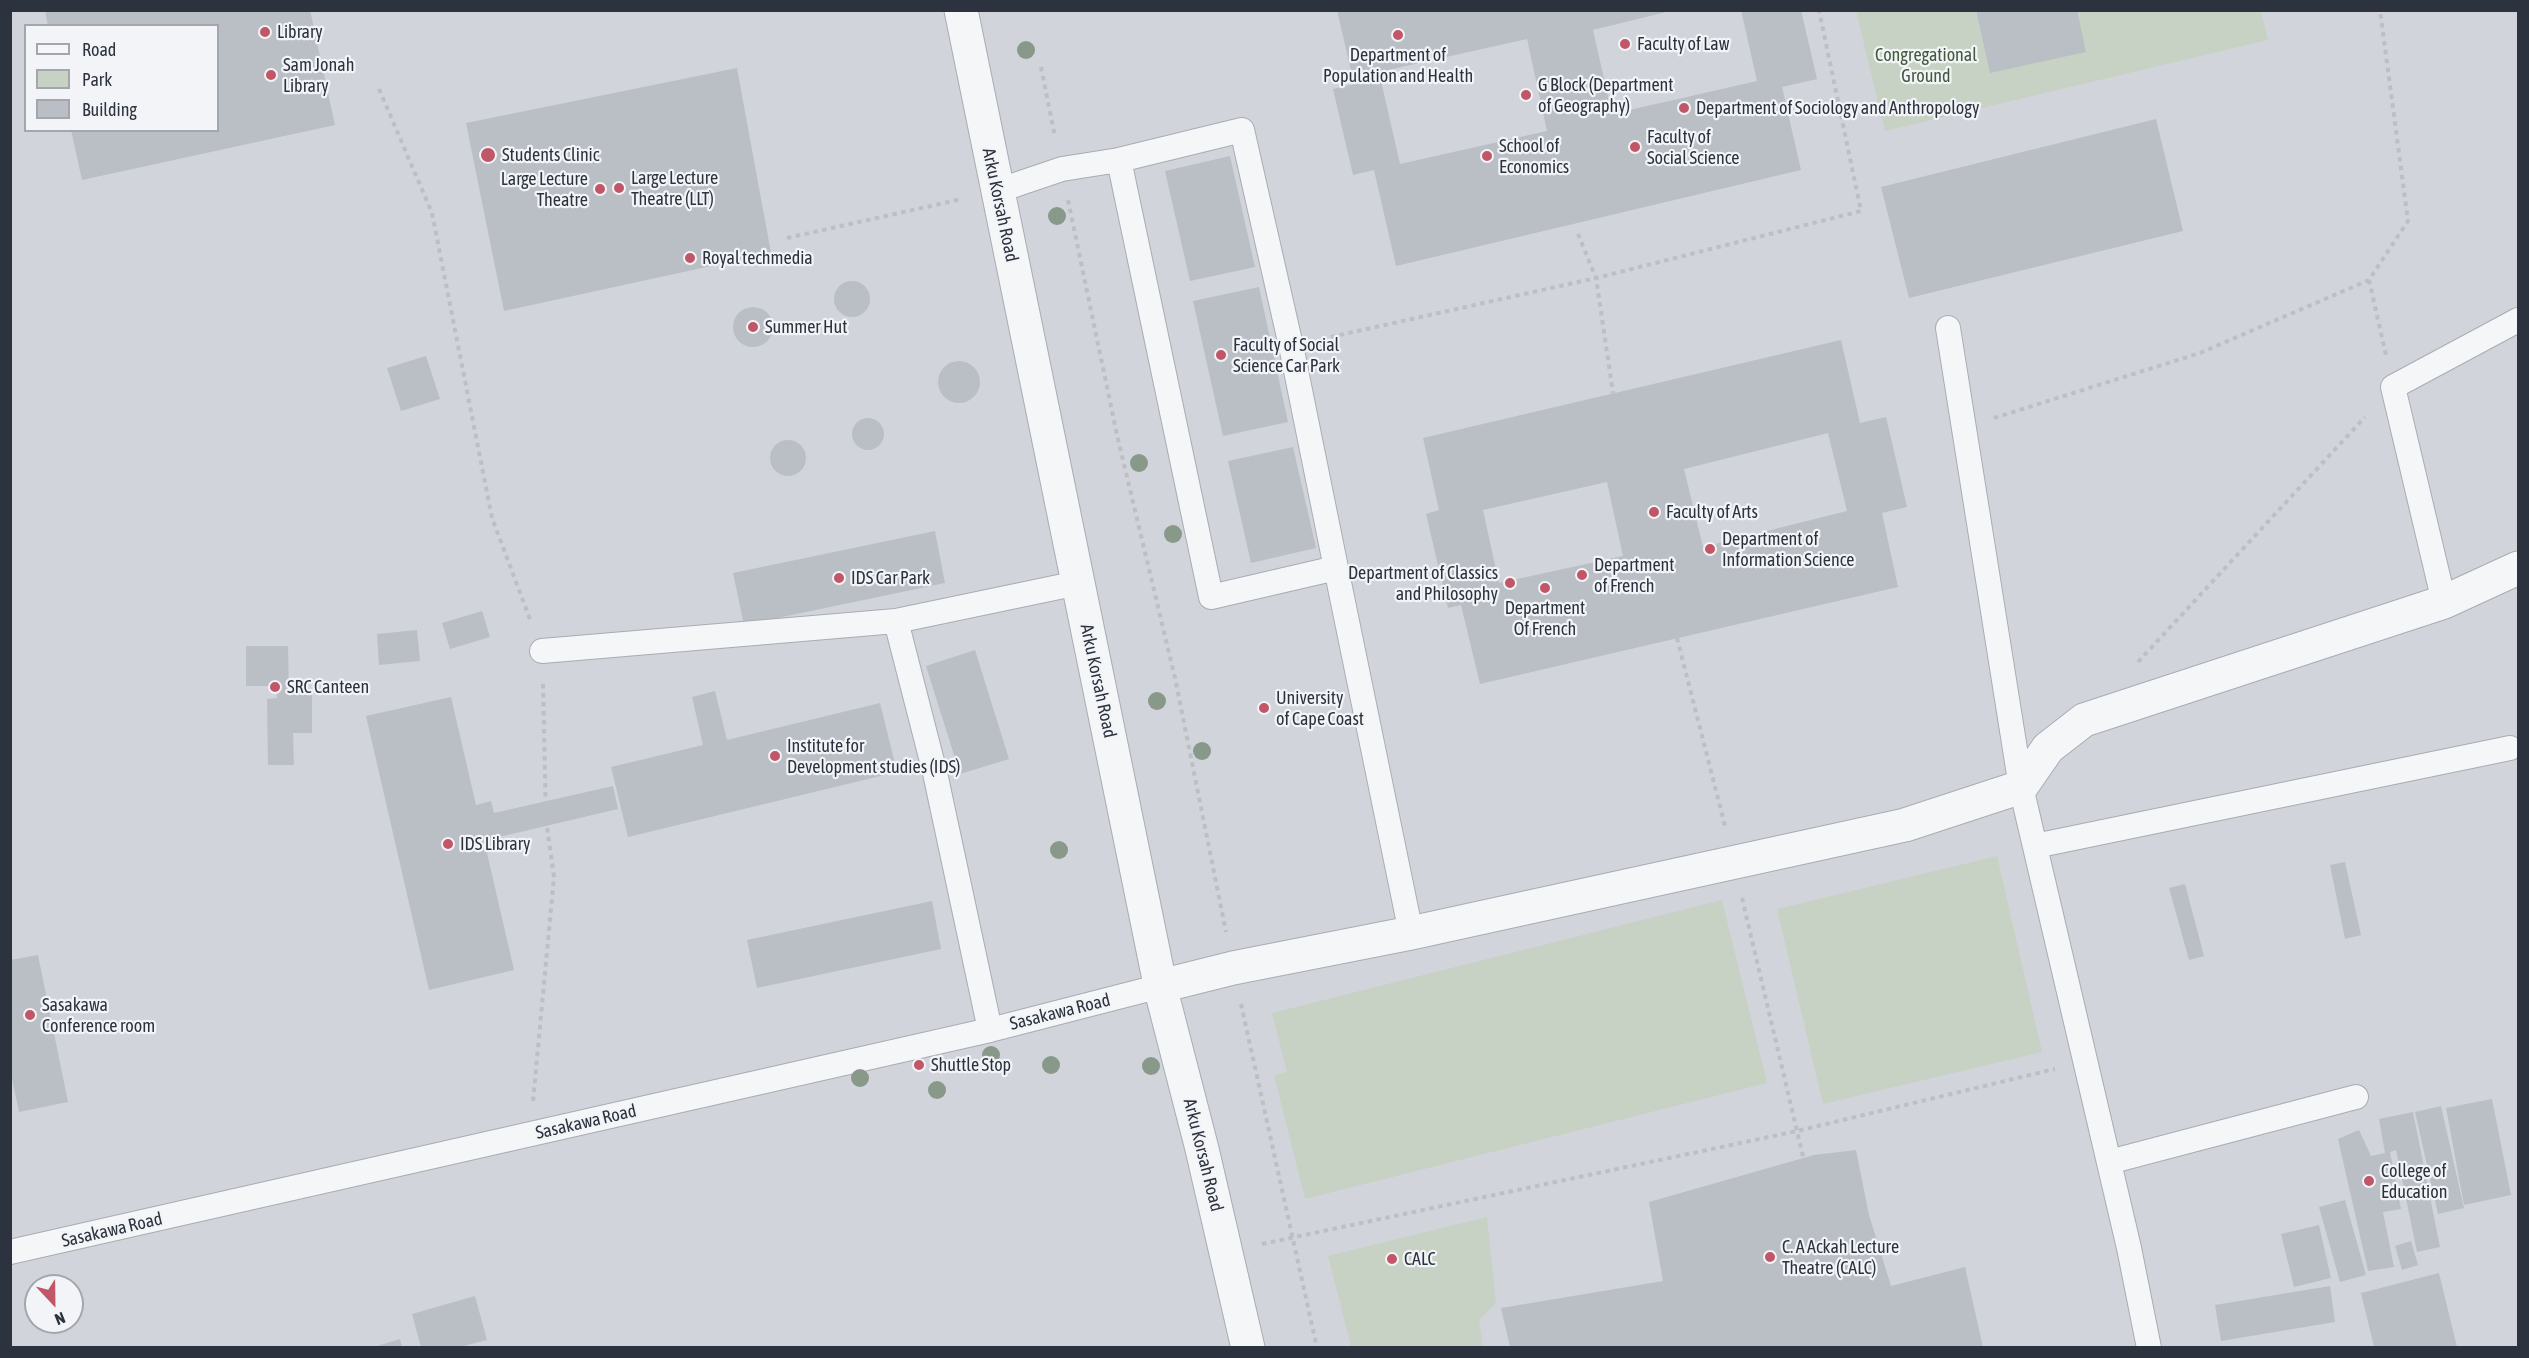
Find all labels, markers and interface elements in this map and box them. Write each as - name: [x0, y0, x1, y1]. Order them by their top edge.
- place label: Library: [277, 21, 323, 43]
- legend: [24, 24, 219, 132]
- marker: Library: [258, 25, 272, 39]
- marker: Department of Population and Health: [1391, 28, 1405, 42]
- place label: Faculty of Law: [1637, 33, 1729, 55]
- marker: Faculty of Law: [1618, 37, 1632, 51]
- text: Road: [82, 39, 116, 60]
- place label: Department of Population and Health: [1323, 44, 1473, 86]
- park label: Congregational Ground: [1875, 44, 1977, 86]
- place label: Sam Jonah Library: [283, 54, 354, 97]
- marker: Sam Jonah Library: [264, 68, 278, 82]
- text: Park: [82, 69, 112, 90]
- place label: G Block (Department of Geography): [1538, 74, 1673, 116]
- marker: G Block (Department of Geography): [1519, 88, 1533, 102]
- place label: Department of Sociology and Anthropology: [1696, 97, 1979, 119]
- text: Building: [82, 99, 137, 120]
- marker: Department of Sociology and Anthropology: [1677, 101, 1691, 115]
- place label: Faculty of Social Science: [1647, 126, 1740, 168]
- place label: School of Economics: [1499, 135, 1569, 178]
- marker: Faculty of Social Science: [1628, 140, 1642, 154]
- place label: Students Clinic: [502, 144, 599, 166]
- marker: Students Clinic: [479, 146, 497, 164]
- street label: Arku Korsah Road: [977, 146, 1023, 264]
- marker: School of Economics: [1480, 149, 1494, 163]
- place label: Large Lecture Theatre (LLT): [631, 167, 718, 210]
- place label: Large Lecture Theatre: [501, 168, 588, 210]
- marker: Large Lecture Theatre (LLT): [612, 181, 626, 195]
- marker: Large Lecture Theatre: [593, 182, 607, 196]
- place label: Royal techmedia: [702, 247, 813, 269]
- marker: Royal techmedia: [683, 251, 697, 265]
- place label: Summer Hut: [765, 316, 847, 338]
- marker: Summer Hut: [746, 320, 760, 334]
- place label: Faculty of Social Science Car Park: [1233, 334, 1340, 376]
- marker: Faculty of Social Science Car Park: [1214, 348, 1228, 362]
- place label: Faculty of Arts: [1666, 501, 1758, 523]
- marker: Faculty of Arts: [1647, 505, 1661, 519]
- place label: Department of Information Science: [1722, 528, 1854, 570]
- marker: Department of Information Science: [1703, 542, 1717, 556]
- place label: Department of French: [1594, 554, 1675, 596]
- place label: Department of Classics and Philosophy: [1348, 562, 1498, 604]
- place label: IDS Car Park: [851, 567, 930, 589]
- marker: Department of French: [1575, 568, 1589, 582]
- marker: IDS Car Park: [832, 571, 846, 585]
- marker: Department of Classics and Philosophy: [1503, 576, 1517, 590]
- marker: Department Of French: [1538, 581, 1552, 595]
- place label: Department Of French: [1505, 597, 1585, 640]
- street label: Arku Korsah Road: [1075, 622, 1121, 740]
- place label: SRC Canteen: [287, 676, 369, 698]
- marker: SRC Canteen: [268, 680, 282, 694]
- place label: University of Cape Coast: [1276, 687, 1364, 730]
- marker: University of Cape Coast: [1257, 701, 1271, 715]
- place label: Institute for Development studies (IDS): [787, 735, 960, 777]
- marker: Institute for Development studies (IDS): [768, 749, 782, 763]
- place label: IDS Library: [460, 833, 530, 855]
- marker: IDS Library: [441, 837, 455, 851]
- street label: Sasakawa Road: [1008, 989, 1112, 1035]
- place label: Sasakawa Conference room: [42, 994, 155, 1036]
- marker: Sasakawa Conference room: [23, 1008, 37, 1022]
- place label: Shuttle Stop: [931, 1054, 1011, 1076]
- marker: Shuttle Stop: [912, 1058, 926, 1072]
- street label: Arku Korsah Road: [1179, 1096, 1227, 1214]
- street label: Sasakawa Road: [534, 1100, 638, 1144]
- place label: College of Education: [2381, 1160, 2447, 1202]
- marker: College of Education: [2362, 1174, 2376, 1188]
- street label: Sasakawa Road: [60, 1208, 164, 1252]
- place label: C. A Ackah Lecture Theatre (CALC): [1782, 1236, 1899, 1278]
- place label: CALC: [1404, 1248, 1436, 1270]
- marker: C. A Ackah Lecture Theatre (CALC): [1763, 1250, 1777, 1264]
- marker: CALC: [1385, 1252, 1399, 1266]
- north arrow: [24, 1274, 84, 1334]
- text: N: [52, 1309, 68, 1329]

